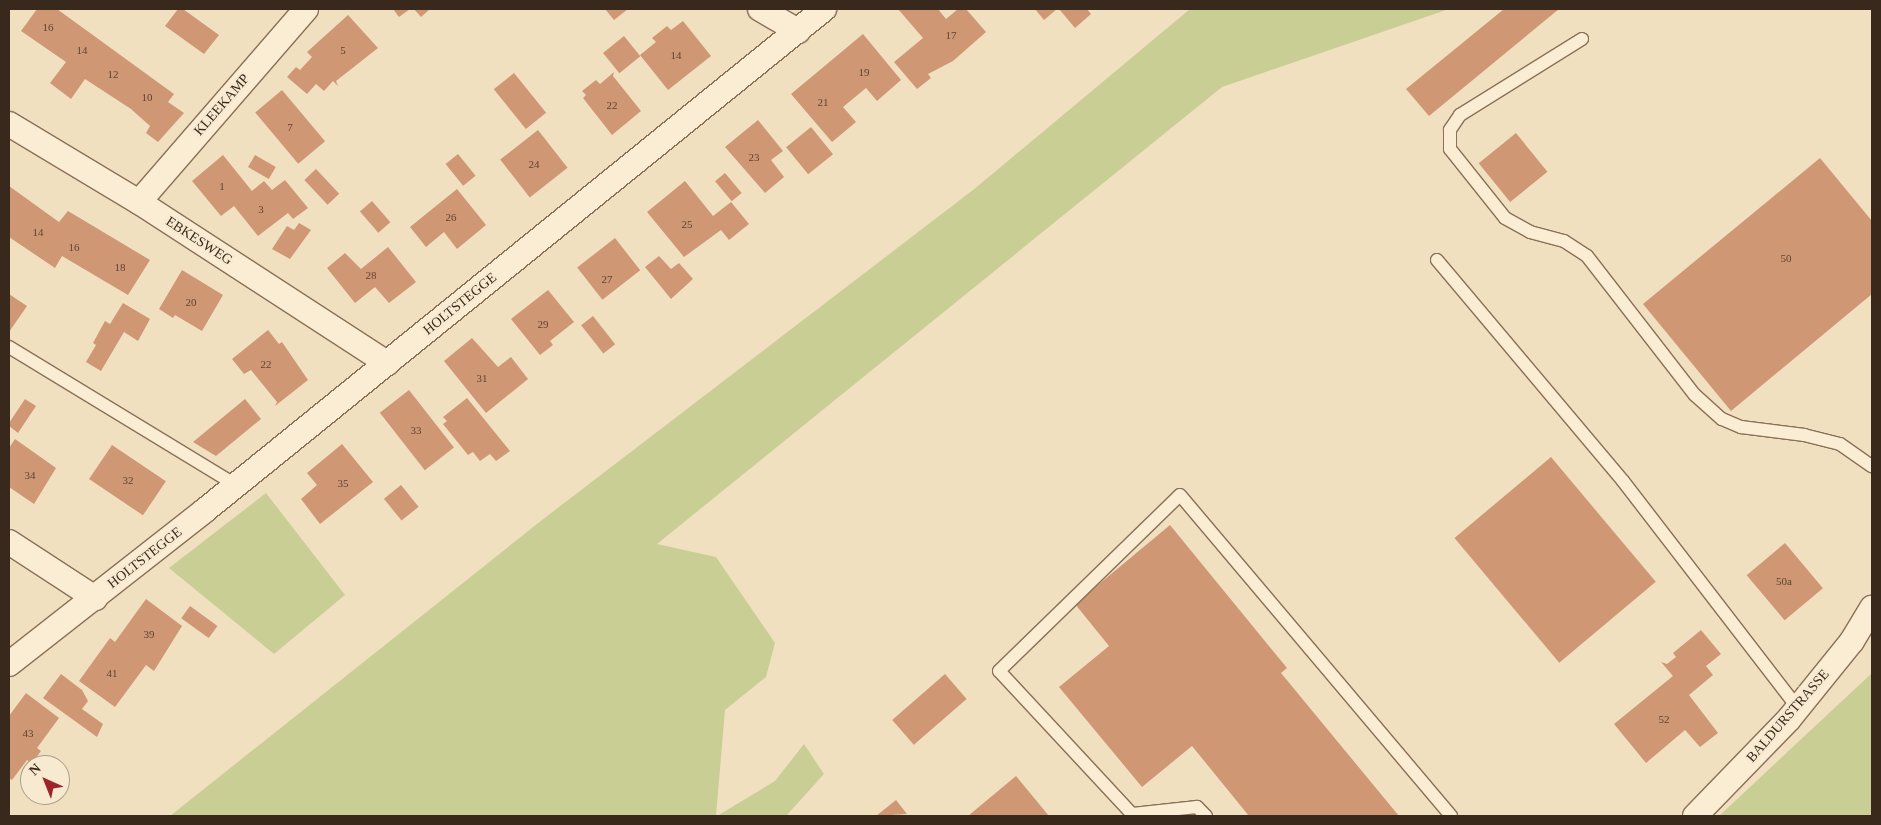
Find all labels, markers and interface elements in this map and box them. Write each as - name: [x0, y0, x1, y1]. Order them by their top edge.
- house number: 16: [42, 20, 54, 34]
- house number: 17: [946, 28, 956, 42]
- house number: 14: [76, 43, 88, 57]
- house number: 5: [340, 43, 346, 57]
- house number: 14: [670, 48, 681, 62]
- house number: 19: [859, 65, 870, 79]
- house number: 12: [108, 67, 119, 81]
- street label: KLEEKAMP: [191, 71, 253, 139]
- house number: 10: [142, 90, 152, 104]
- house number: 21: [818, 95, 828, 109]
- house number: 22: [606, 98, 618, 112]
- house number: 7: [287, 120, 293, 134]
- house number: 23: [749, 150, 760, 164]
- house number: 24: [528, 157, 540, 171]
- house number: 1: [219, 179, 225, 193]
- house number: 3: [258, 202, 264, 216]
- house number: 26: [446, 210, 456, 224]
- street label: EBKESWEG: [162, 213, 236, 269]
- house number: 25: [682, 217, 692, 231]
- house number: 14: [32, 225, 44, 239]
- house number: 16: [68, 240, 80, 254]
- house number: 50: [1780, 251, 1792, 265]
- house number: 18: [114, 260, 126, 274]
- house number: 28: [366, 268, 376, 282]
- street label: HOLTSTEGGE: [420, 269, 500, 339]
- house number: 27: [602, 272, 612, 286]
- house number: 20: [186, 295, 197, 309]
- house number: 29: [538, 317, 548, 331]
- house number: 22: [260, 357, 272, 371]
- house number: 31: [477, 371, 488, 385]
- house number: 33: [411, 423, 422, 437]
- house number: 34: [24, 468, 36, 482]
- house number: 32: [122, 473, 134, 487]
- house number: 35: [338, 476, 348, 490]
- street label: HOLTSTEGGE: [104, 524, 186, 592]
- house number: 50a: [1776, 574, 1792, 588]
- house number: 39: [144, 627, 154, 641]
- house number: 41: [106, 666, 118, 680]
- street label: BALDURSTRASSE: [1743, 666, 1833, 766]
- house number: 52: [1658, 712, 1670, 726]
- house number: 43: [22, 726, 34, 740]
- north arrow: [20, 755, 70, 805]
- text: N: [26, 761, 44, 778]

